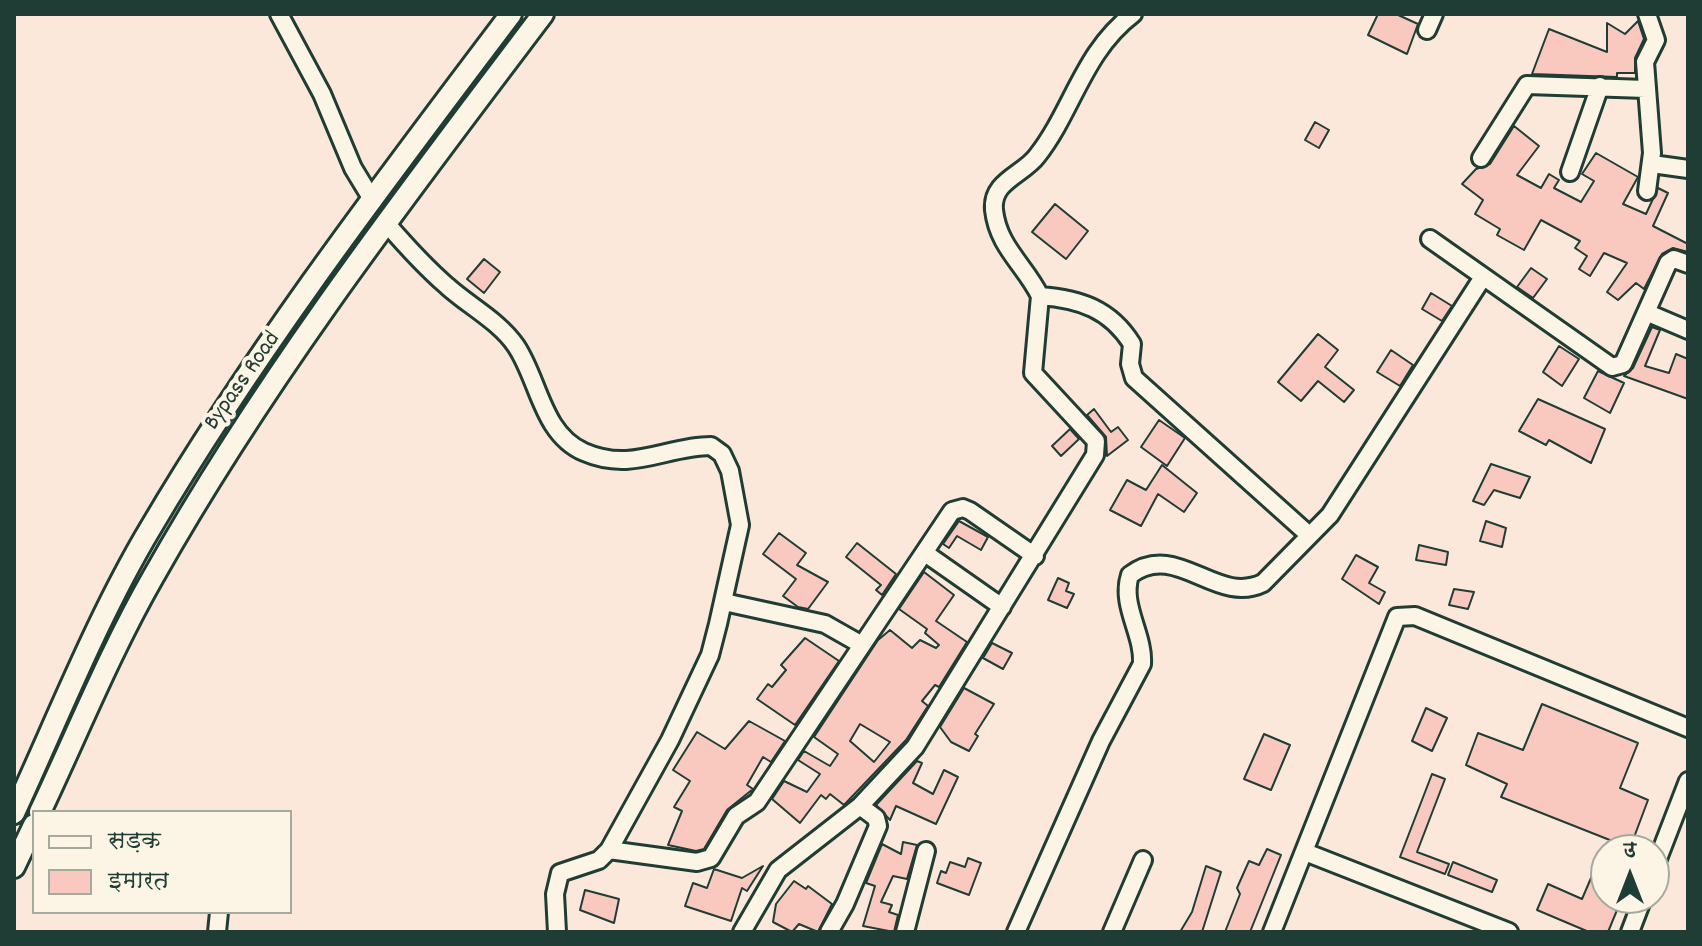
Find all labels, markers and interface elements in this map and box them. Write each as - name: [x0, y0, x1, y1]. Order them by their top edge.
- street label: Bypass Road: [200, 327, 288, 437]
- legend: [32, 810, 292, 914]
- text: सड़क: [108, 825, 161, 859]
- north arrow: [1590, 834, 1670, 914]
- text: उ: [1624, 836, 1636, 867]
- text: इमारत: [108, 865, 169, 899]

